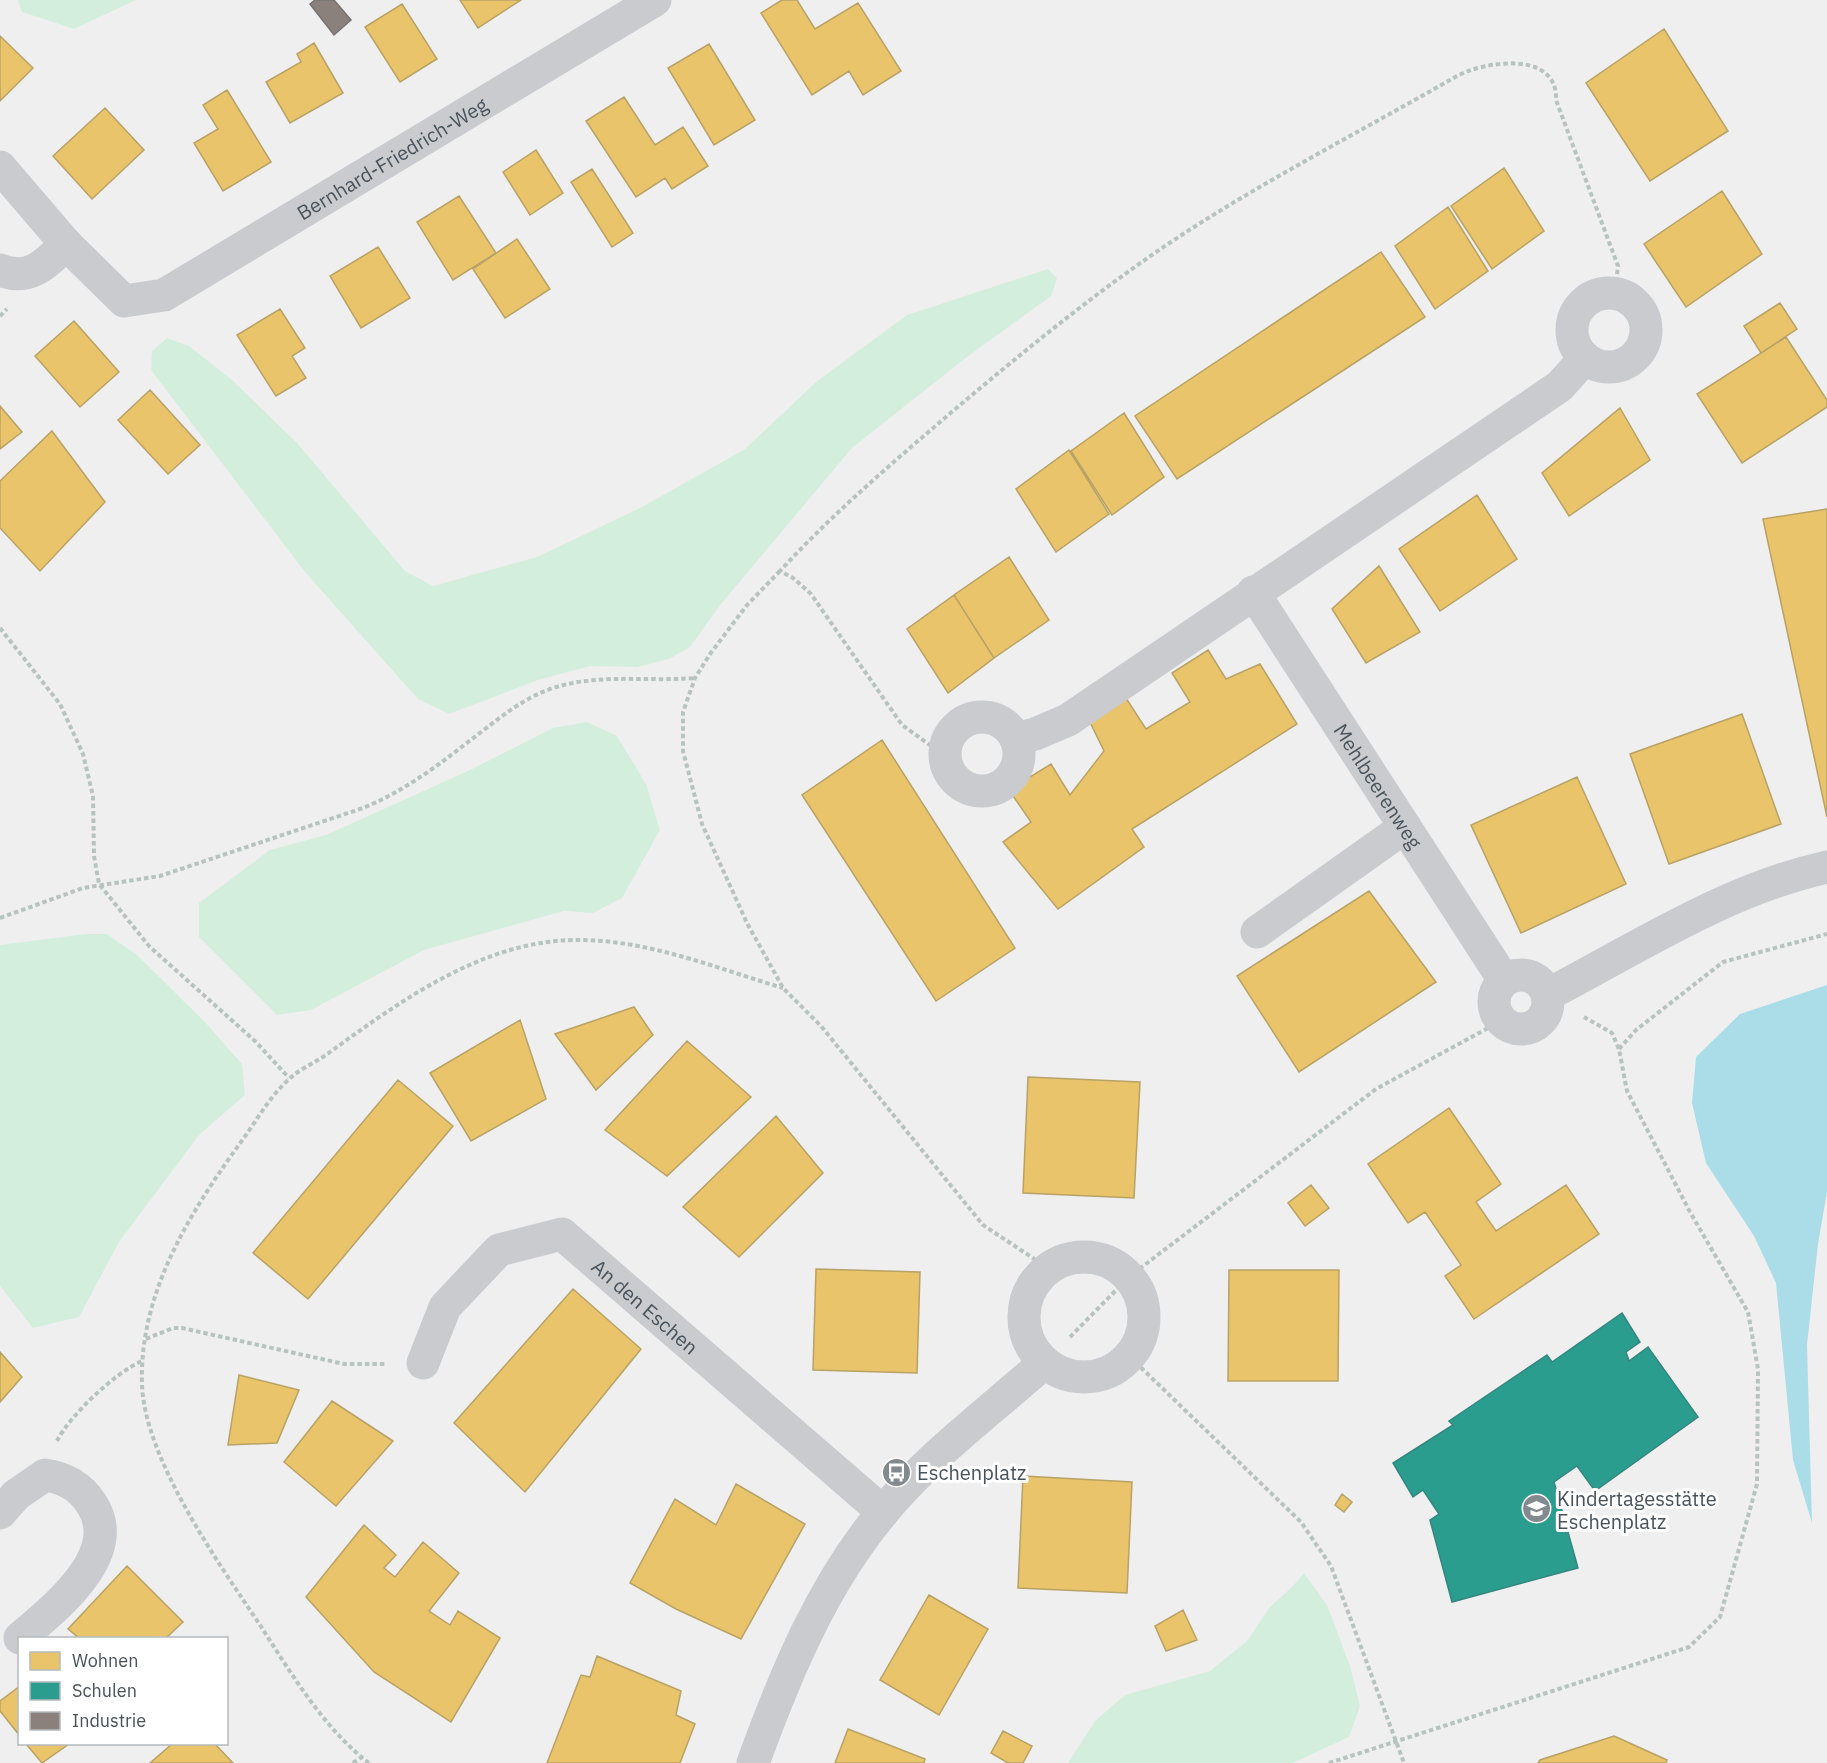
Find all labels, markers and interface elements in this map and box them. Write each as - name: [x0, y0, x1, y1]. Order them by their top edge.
- street label: Bernhard-Friedrich-Weg: [291, 90, 493, 226]
- street label: Mehlbeerenweg: [1328, 718, 1429, 854]
- street label: An den Eschen: [586, 1253, 704, 1360]
- bus stop icon: Eschenplatz: [880, 1456, 912, 1488]
- place label: Eschenplatz: [917, 1459, 1026, 1486]
- place label: Kindertagesstätte Eschenplatz: [1557, 1485, 1717, 1535]
- school or university icon: Kindertagesstätte Eschenplatz: [1520, 1493, 1552, 1525]
- legend: [18, 1637, 228, 1745]
- text: Wohnen: [72, 1649, 138, 1672]
- text: Schulen: [72, 1679, 137, 1702]
- text: Industrie: [72, 1709, 146, 1732]

